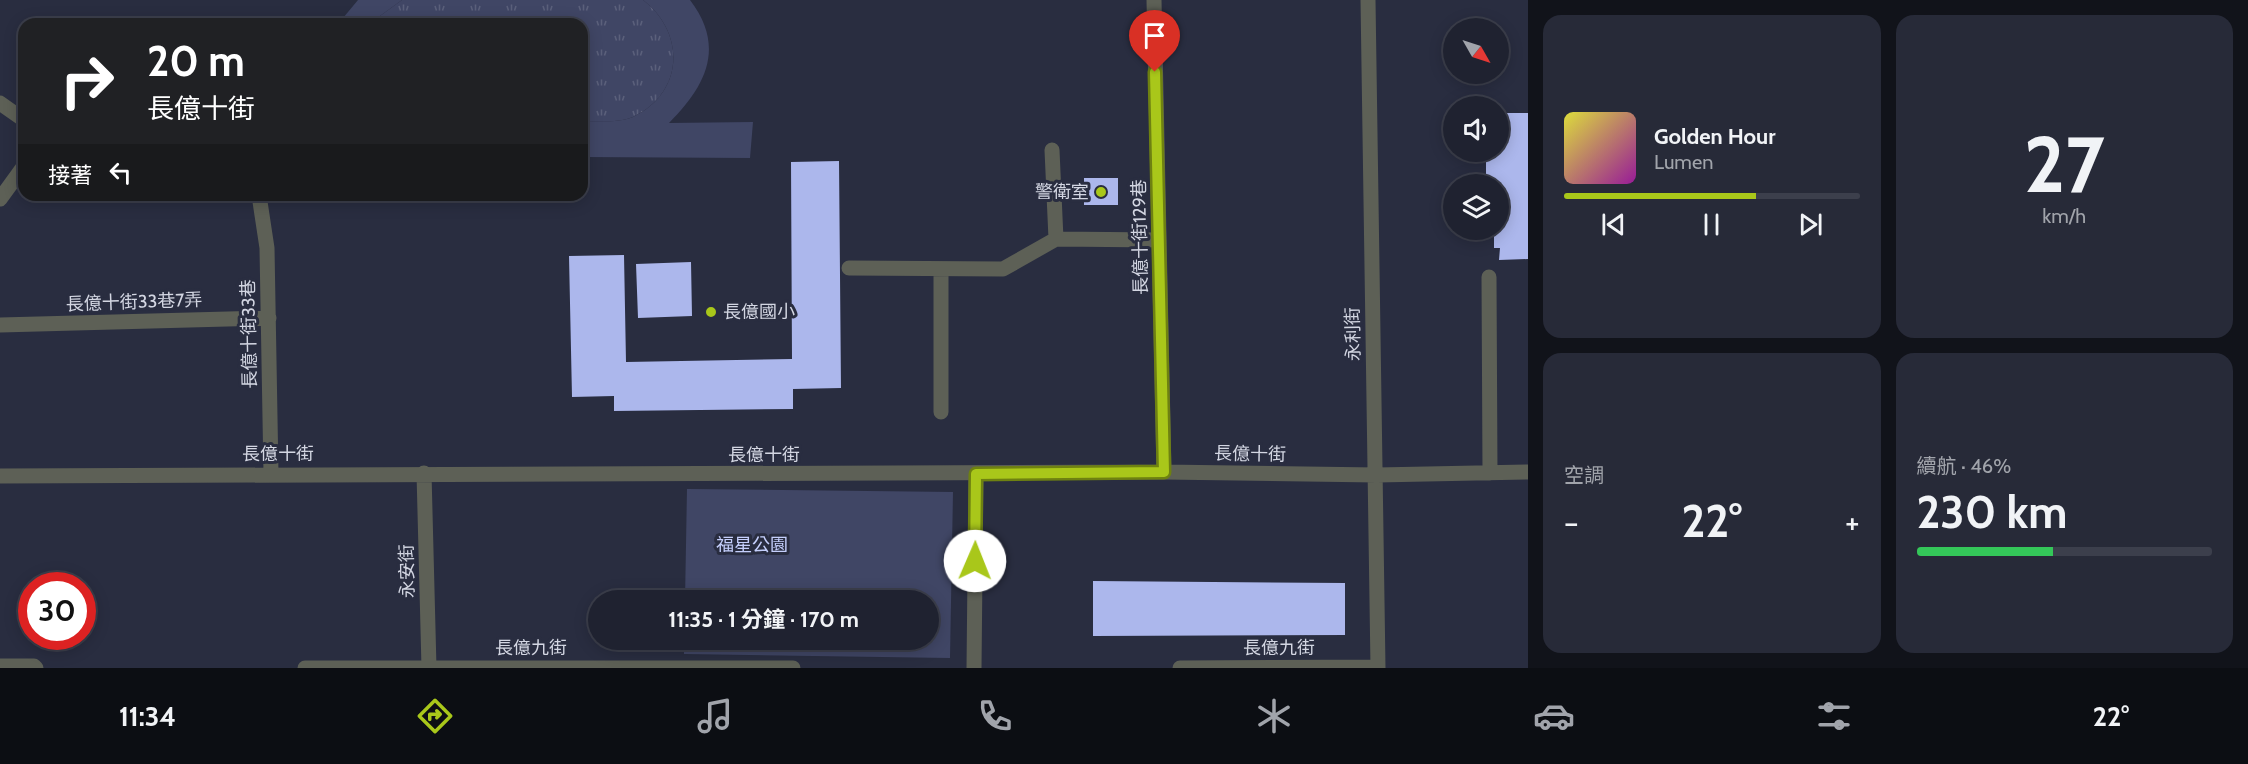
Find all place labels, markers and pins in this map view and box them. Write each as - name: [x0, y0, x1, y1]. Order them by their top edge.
- pin: [1129, 10, 1180, 72]
- place label: 警衛室: [1035, 181, 1089, 203]
- marker: 警衛室: [1094, 185, 1108, 199]
- place label: 長億國小: [723, 301, 795, 323]
- marker: 長億國小: [704, 305, 718, 319]

